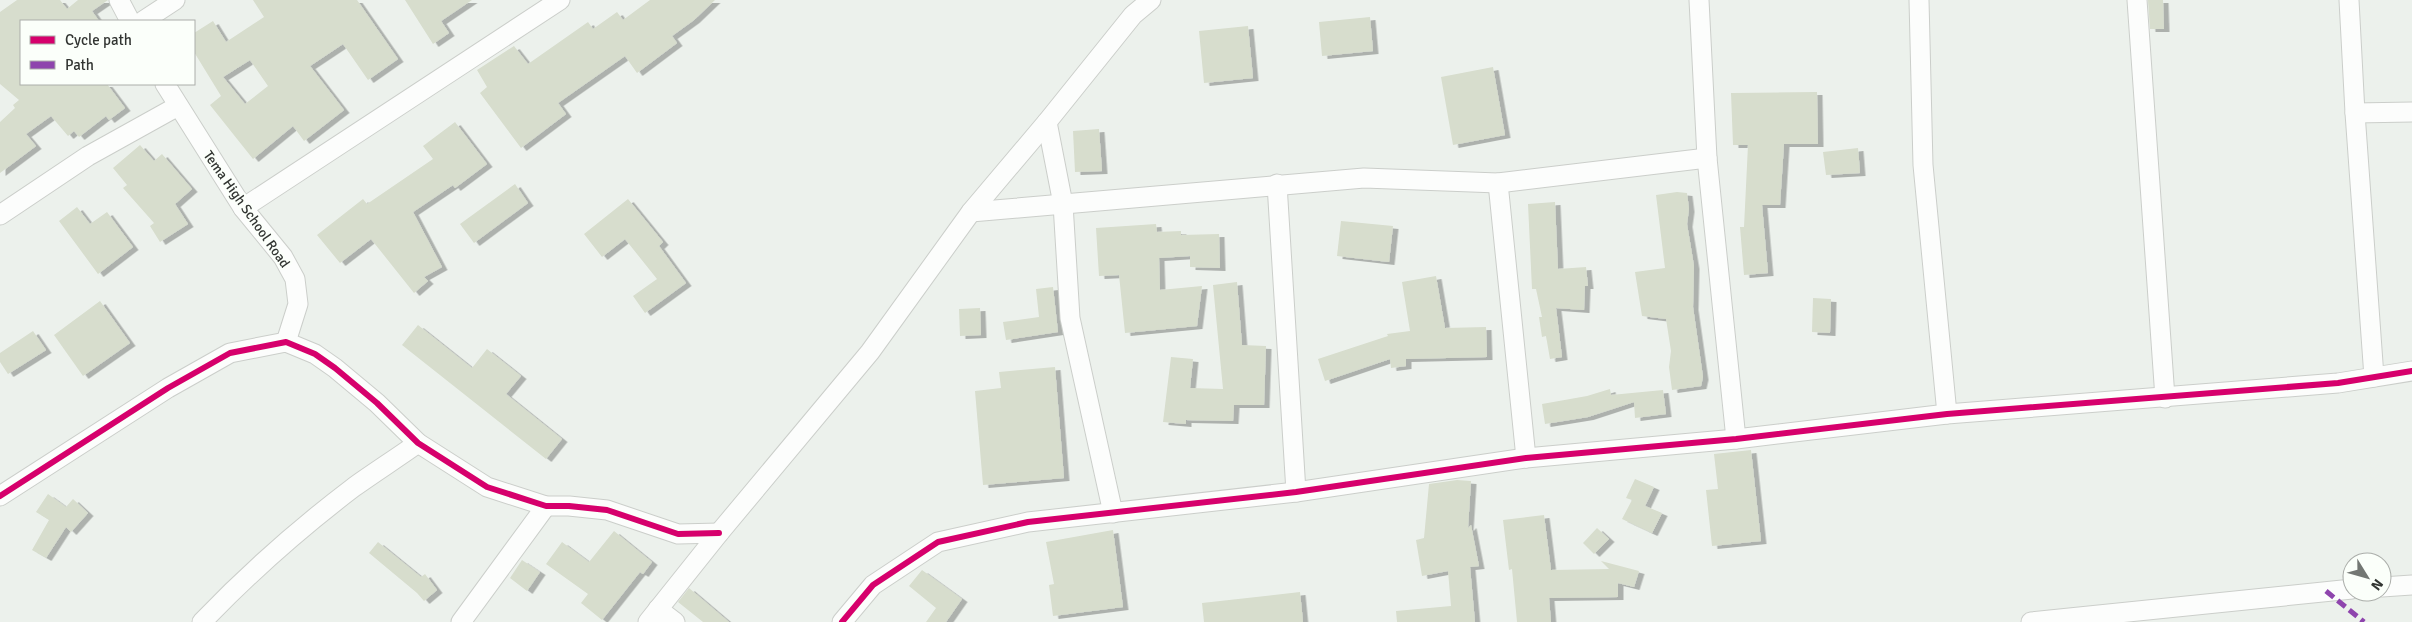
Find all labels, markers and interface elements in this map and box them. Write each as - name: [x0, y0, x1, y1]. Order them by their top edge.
- legend: [20, 20, 195, 85]
- text: Cycle path: [65, 31, 132, 49]
- text: Path: [65, 56, 94, 74]
- street label: Tema High School Road: [200, 147, 293, 271]
- north arrow: [2342, 552, 2392, 602]
- text: N: [2367, 576, 2387, 594]

